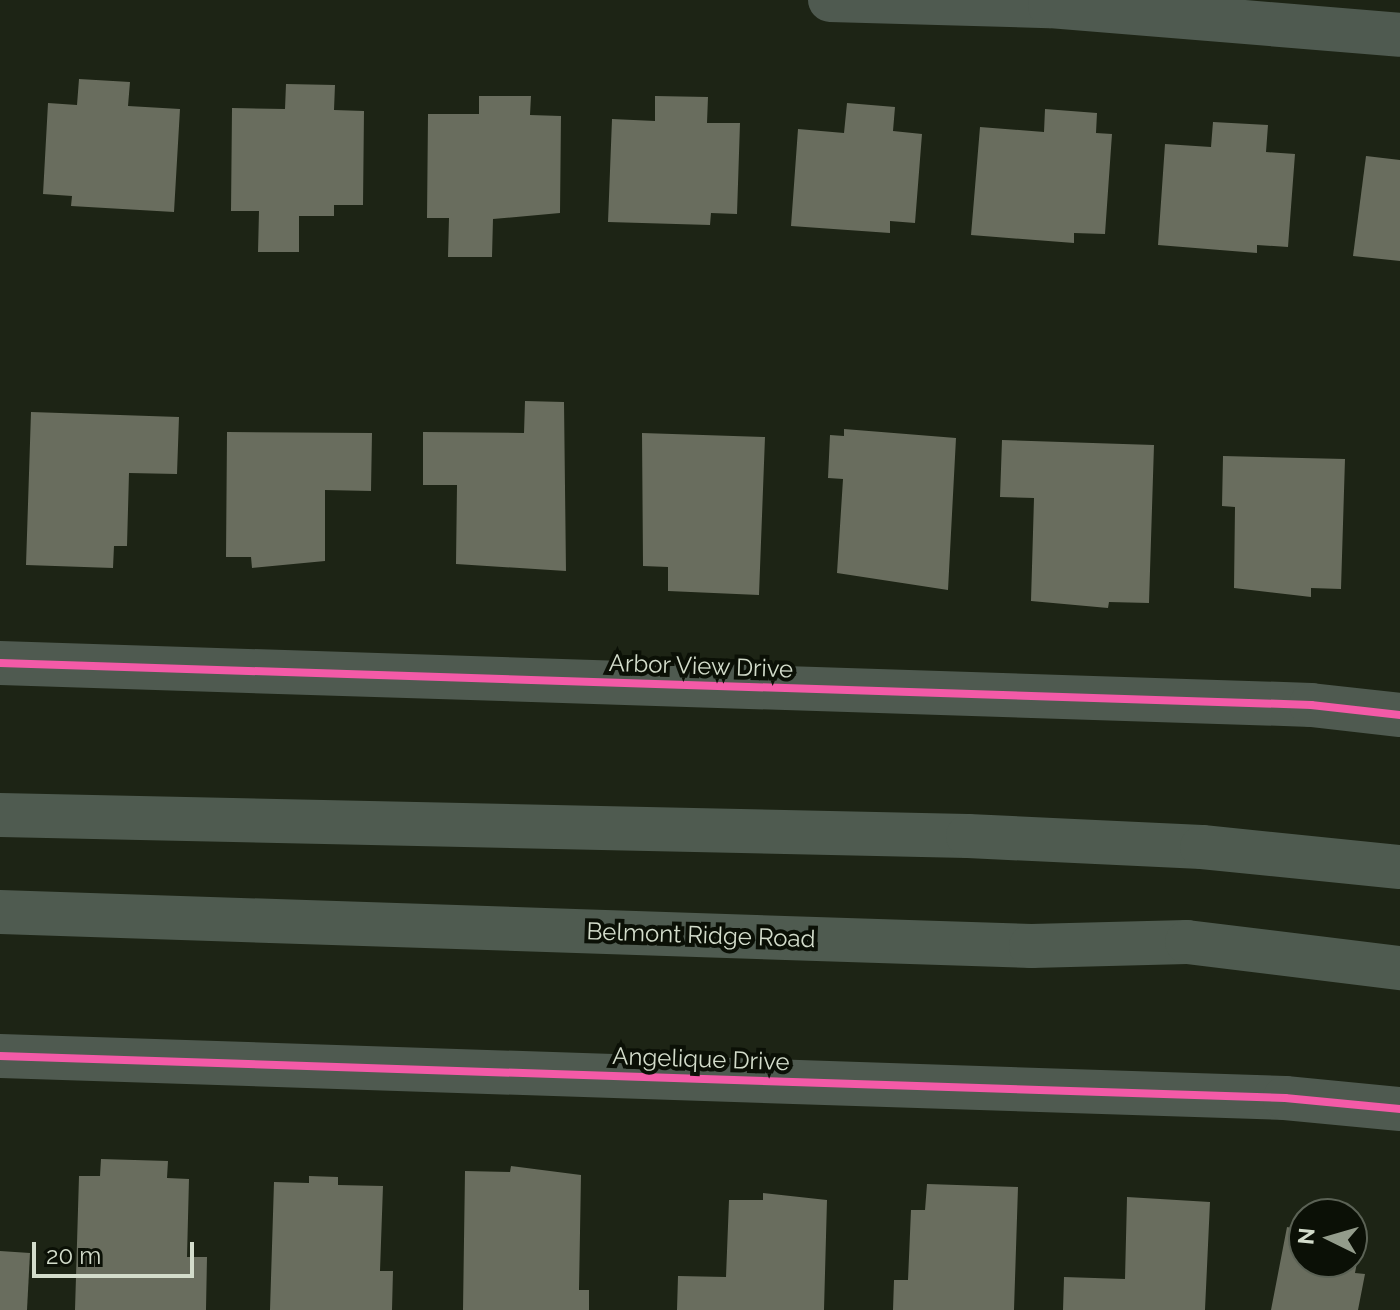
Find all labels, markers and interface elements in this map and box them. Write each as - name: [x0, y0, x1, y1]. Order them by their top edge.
- street label: Arbor View Drive: [607, 648, 795, 684]
- street label: Belmont Ridge Road: [586, 917, 816, 953]
- street label: Angelique Drive: [612, 1042, 790, 1076]
- north arrow: [1288, 1198, 1368, 1278]
- scale bar: [36, 1226, 198, 1276]
- text: N: [1292, 1227, 1320, 1246]
- text: 20 m: [46, 1241, 101, 1270]

